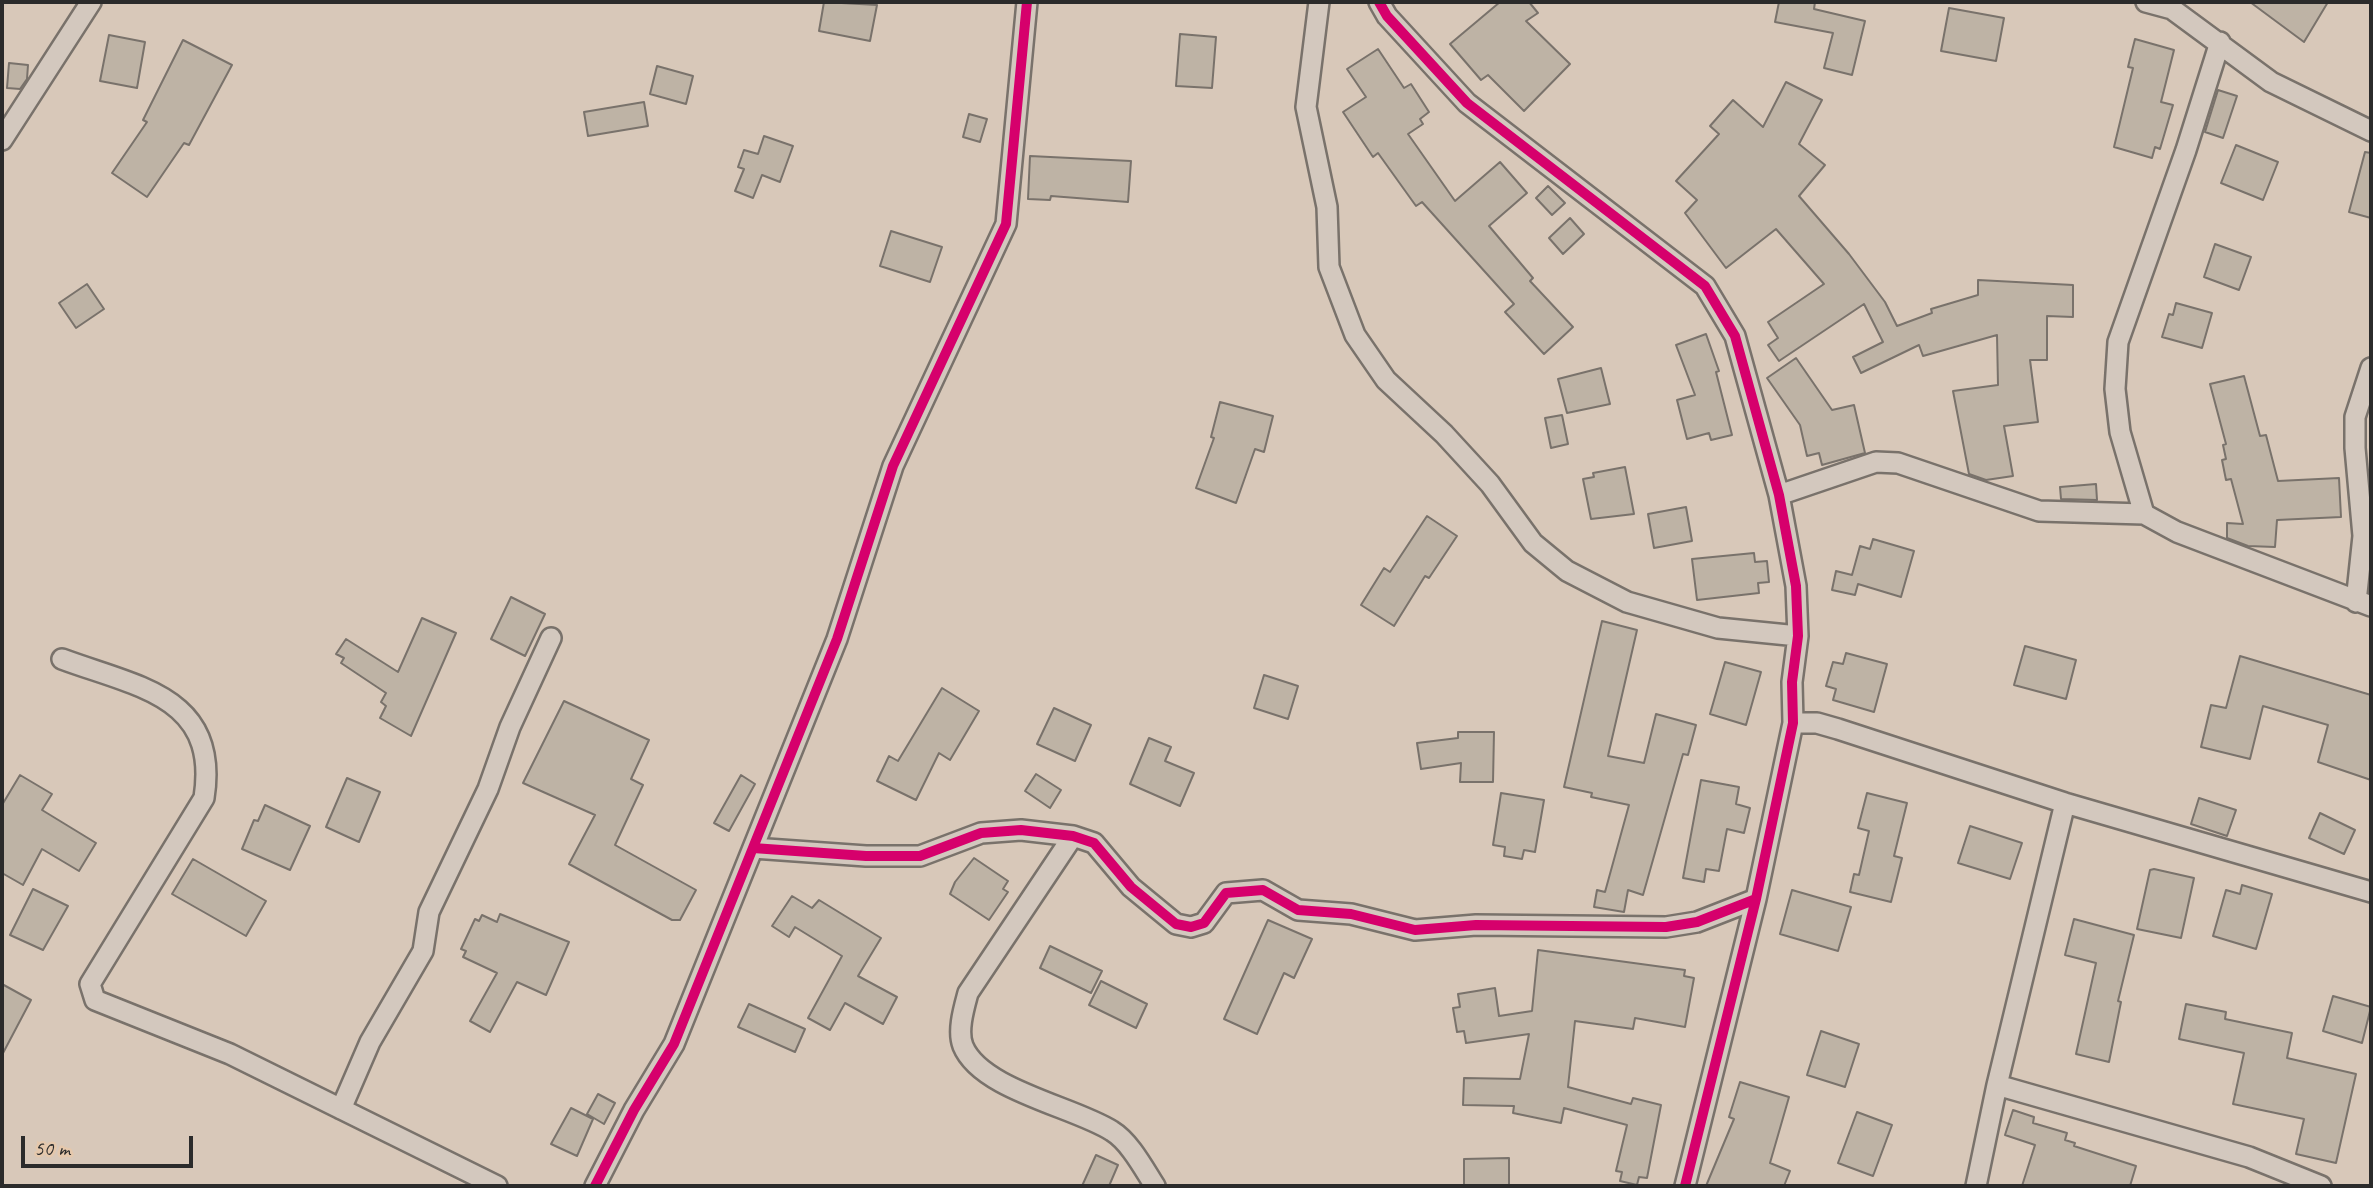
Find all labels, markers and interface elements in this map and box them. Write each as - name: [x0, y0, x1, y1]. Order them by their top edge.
- scale bar: [24, 1122, 196, 1166]
- text: 50 m: [34, 1135, 70, 1161]

